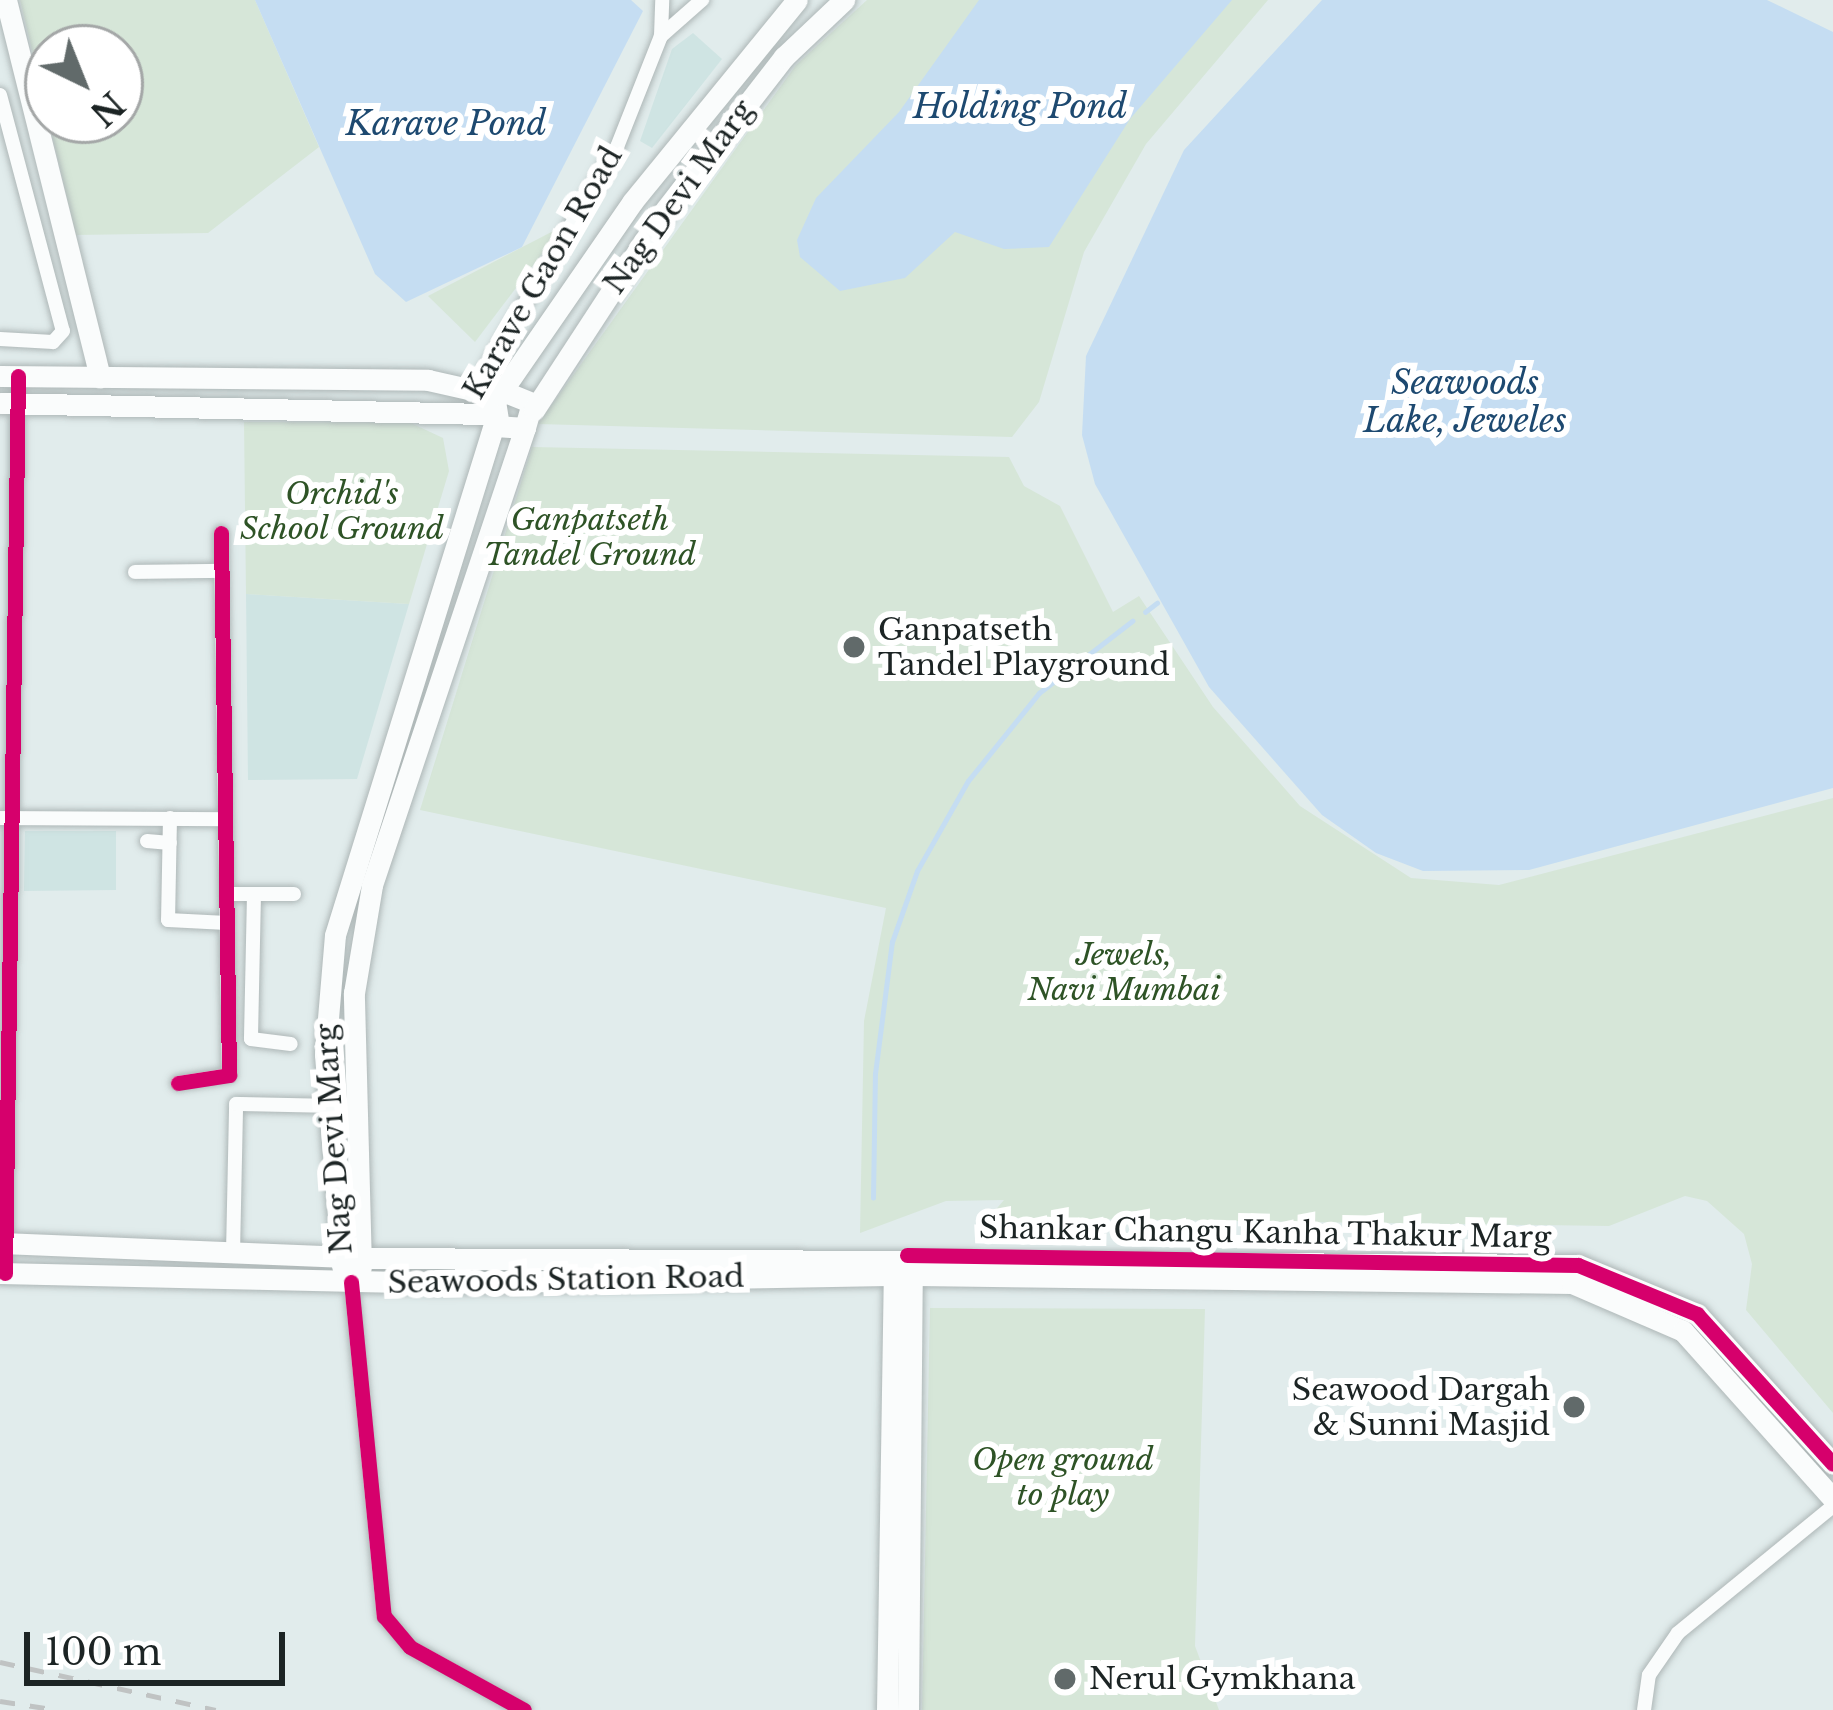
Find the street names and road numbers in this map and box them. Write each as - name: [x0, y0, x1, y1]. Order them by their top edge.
- street label: Nag Devi Marg: [596, 93, 762, 301]
- street label: Karave Gaon Road: [456, 141, 630, 405]
- street label: Nag Devi Marg: [308, 1022, 360, 1256]
- street label: Shankar Changu Kanha Thakur Marg: [977, 1210, 1553, 1256]
- street label: Seawoods Station Road: [387, 1259, 745, 1301]

